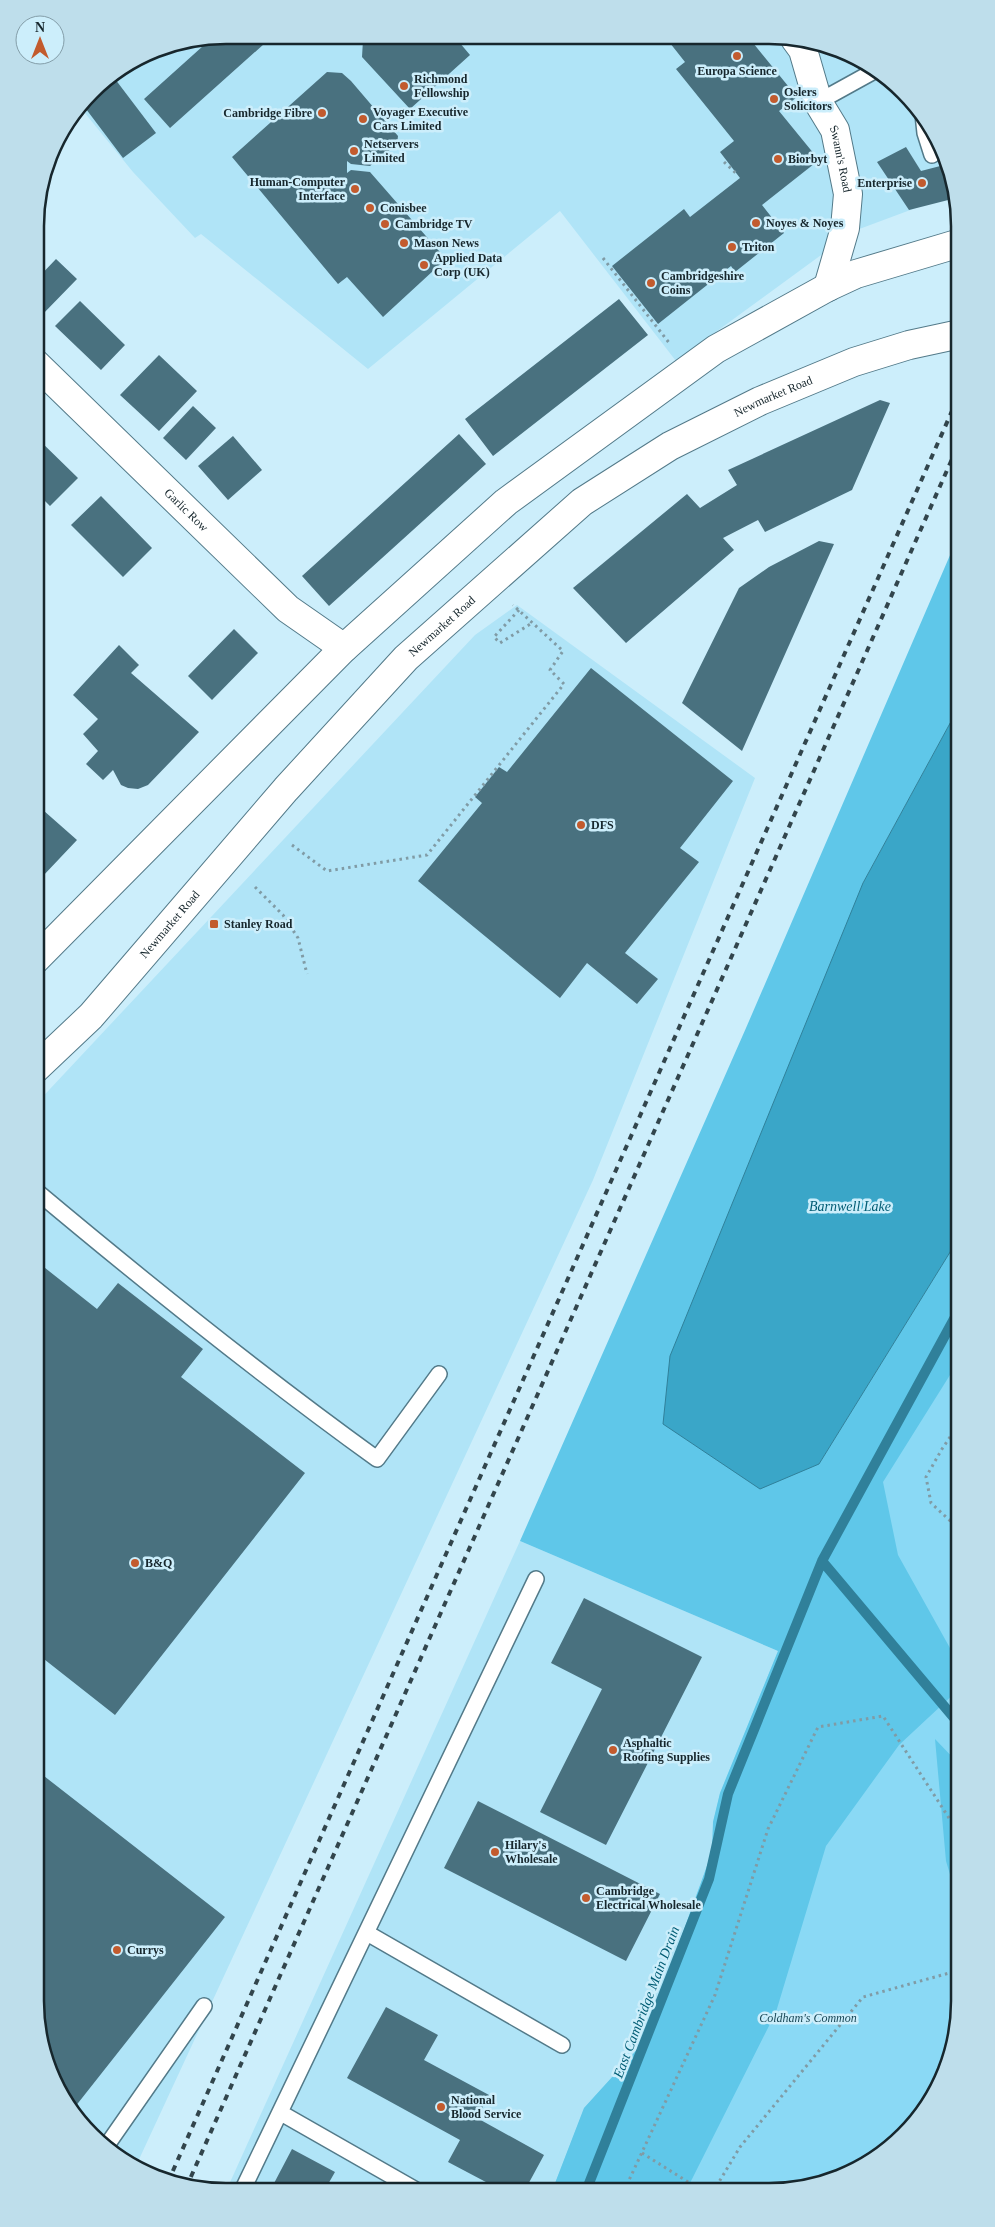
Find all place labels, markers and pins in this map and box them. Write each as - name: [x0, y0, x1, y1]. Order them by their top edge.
- marker: Europa Science: [731, 50, 743, 62]
- place label: Europa Science: [697, 64, 777, 78]
- place label: Richmond Fellowship: [414, 72, 470, 100]
- marker: Richmond Fellowship: [398, 80, 410, 92]
- place label: Oslers Solicitors: [784, 85, 832, 113]
- marker: Oslers Solicitors: [768, 93, 780, 105]
- place label: Voyager Executive Cars Limited: [373, 105, 469, 133]
- place label: Cambridge Fibre: [223, 106, 313, 120]
- marker: Cambridge Fibre: [316, 107, 328, 119]
- marker: Voyager Executive Cars Limited: [357, 113, 369, 125]
- place label: Netservers Limited: [364, 137, 419, 165]
- marker: Netservers Limited: [348, 145, 360, 157]
- place label: Biorbyt: [788, 152, 827, 166]
- marker: Biorbyt: [772, 153, 784, 165]
- place label: Human-Computer Interface: [250, 175, 346, 203]
- place label: Enterprise: [857, 176, 913, 190]
- marker: Enterprise: [916, 177, 928, 189]
- marker: Human-Computer Interface: [349, 183, 361, 195]
- place label: Conisbee: [380, 201, 427, 215]
- marker: Conisbee: [364, 202, 376, 214]
- place label: Noyes & Noyes: [766, 216, 844, 230]
- place label: Cambridge TV: [395, 217, 473, 231]
- marker: Noyes & Noyes: [750, 217, 762, 229]
- marker: Cambridge TV: [379, 218, 391, 230]
- place label: Mason News: [414, 236, 479, 250]
- marker: Mason News: [398, 237, 410, 249]
- place label: Triton: [742, 240, 775, 254]
- marker: Triton: [726, 241, 738, 253]
- place label: Applied Data Corp (UK): [434, 251, 502, 279]
- marker: Applied Data Corp (UK): [418, 259, 430, 271]
- place label: Cambridgeshire Coins: [661, 269, 745, 297]
- marker: Cambridgeshire Coins: [645, 277, 657, 289]
- place label: DFS: [591, 818, 614, 832]
- marker: DFS: [575, 819, 587, 831]
- place label: Stanley Road: [224, 917, 293, 931]
- marker: Stanley Road: [208, 918, 220, 930]
- place label: B&Q: [145, 1556, 172, 1570]
- marker: B&Q: [129, 1557, 141, 1569]
- place label: Asphaltic Roofing Supplies: [623, 1736, 710, 1764]
- marker: Asphaltic Roofing Supplies: [607, 1744, 619, 1756]
- place label: Hilary's Wholesale: [505, 1838, 558, 1866]
- marker: Hilary's Wholesale: [489, 1846, 501, 1858]
- place label: Cambridge Electrical Wholesale: [596, 1884, 701, 1912]
- marker: Cambridge Electrical Wholesale: [580, 1892, 592, 1904]
- place label: Currys: [127, 1943, 164, 1957]
- marker: Currys: [111, 1944, 123, 1956]
- place label: National Blood Service: [451, 2093, 522, 2121]
- marker: National Blood Service: [435, 2101, 447, 2113]

